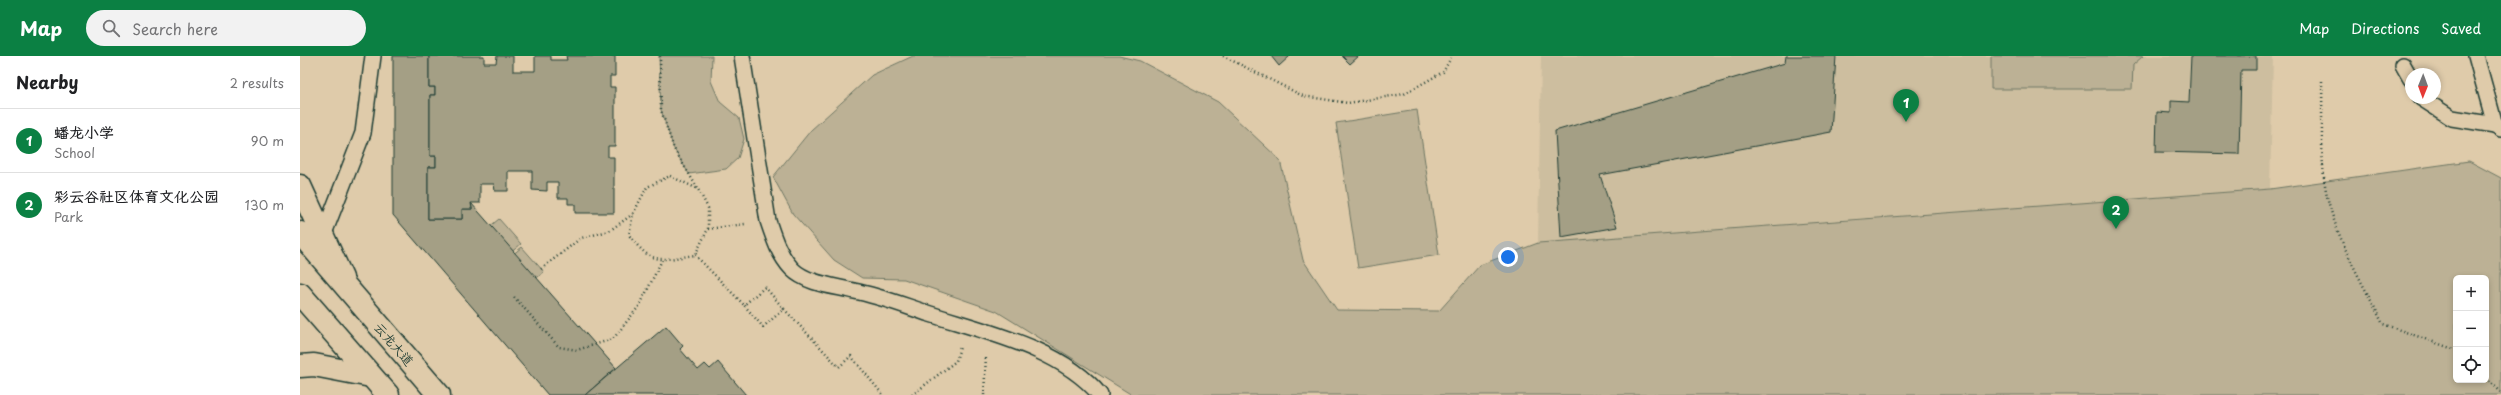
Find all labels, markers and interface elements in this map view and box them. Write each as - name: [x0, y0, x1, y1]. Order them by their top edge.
- search box: [86, 10, 366, 46]
- text: Map: [20, 14, 62, 42]
- icon: search: [100, 17, 122, 39]
- text: Search here: [132, 17, 218, 40]
- text: Map: [2299, 18, 2329, 39]
- text: Directions: [2351, 18, 2419, 39]
- text: Saved: [2441, 18, 2481, 39]
- north arrow: [2405, 68, 2441, 104]
- text: Nearby: [16, 69, 78, 95]
- text: 2 results: [230, 73, 284, 92]
- pin: 1: [1893, 89, 1919, 122]
- text: 蟠龙小学: [54, 120, 114, 143]
- text: 1: [26, 131, 32, 150]
- text: 90 m: [251, 131, 284, 150]
- text: School: [54, 143, 95, 162]
- text: 彩云谷社区体育文化公园: [54, 184, 219, 207]
- text: 2: [24, 195, 34, 214]
- text: 130 m: [245, 195, 284, 214]
- pin: 2: [2103, 196, 2129, 229]
- text: Park: [54, 207, 83, 226]
- your location: [1498, 247, 1518, 267]
- map controls: [2453, 275, 2489, 383]
- button: +: [2453, 275, 2489, 311]
- button: −: [2453, 311, 2489, 347]
- street label: 云龙大道: [370, 318, 419, 370]
- button: locate: [2453, 347, 2489, 383]

